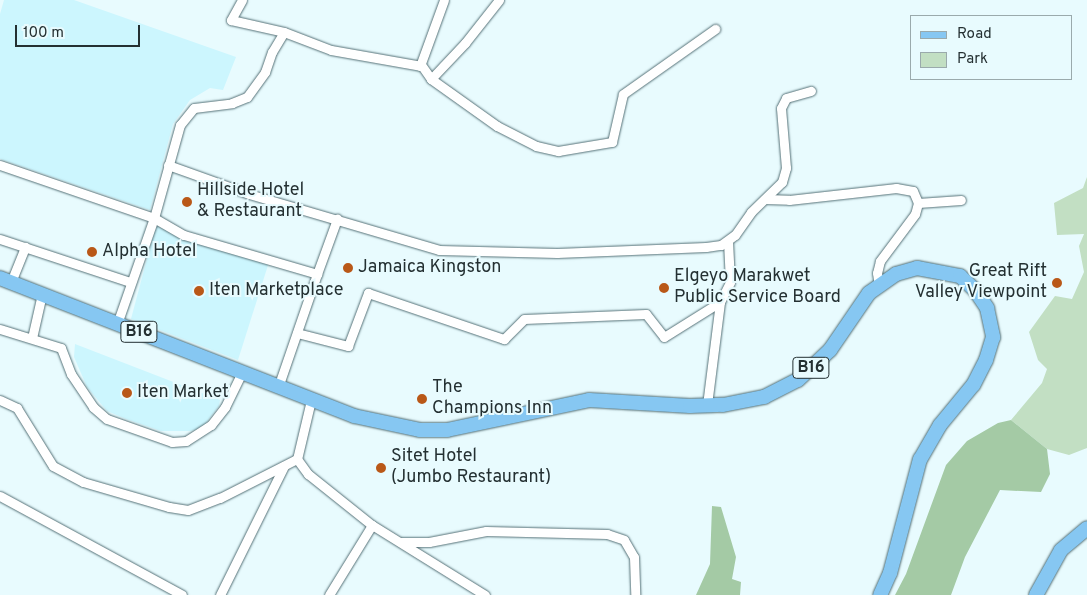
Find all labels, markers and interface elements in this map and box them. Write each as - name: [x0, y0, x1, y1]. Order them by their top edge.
- scale bar: [18, 15, 142, 47]
- legend: [910, 15, 1072, 80]
- text: 100 m: [23, 24, 64, 43]
- text: Road: [957, 25, 992, 44]
- text: Park: [957, 50, 988, 69]
- place label: Hillside Hotel & Restaurant: [197, 181, 304, 223]
- marker: Hillside Hotel & Restaurant: [181, 196, 193, 208]
- place label: Alpha Hotel: [102, 241, 197, 263]
- marker: Alpha Hotel: [86, 246, 98, 258]
- place label: Jamaica Kingston: [358, 257, 501, 279]
- marker: Jamaica Kingston: [342, 262, 354, 274]
- place label: Great Rift Valley Viewpoint: [914, 262, 1047, 304]
- place label: Elgeyo Marakwet Public Service Board: [674, 267, 841, 310]
- marker: Great Rift Valley Viewpoint: [1051, 277, 1063, 289]
- place label: Iten Marketplace: [209, 280, 344, 302]
- marker: Elgeyo Marakwet Public Service Board: [658, 282, 670, 294]
- marker: Iten Marketplace: [193, 285, 205, 297]
- road number: B16: [120, 318, 158, 346]
- road number: B16: [792, 354, 830, 382]
- place label: The Champions Inn: [432, 378, 552, 420]
- place label: Iten Market: [137, 382, 229, 404]
- marker: Iten Market: [121, 387, 133, 399]
- marker: The Champions Inn: [416, 393, 428, 405]
- place label: Sitet Hotel (Jumbo Restaurant): [391, 447, 551, 489]
- marker: Sitet Hotel (Jumbo Restaurant): [375, 462, 387, 474]

